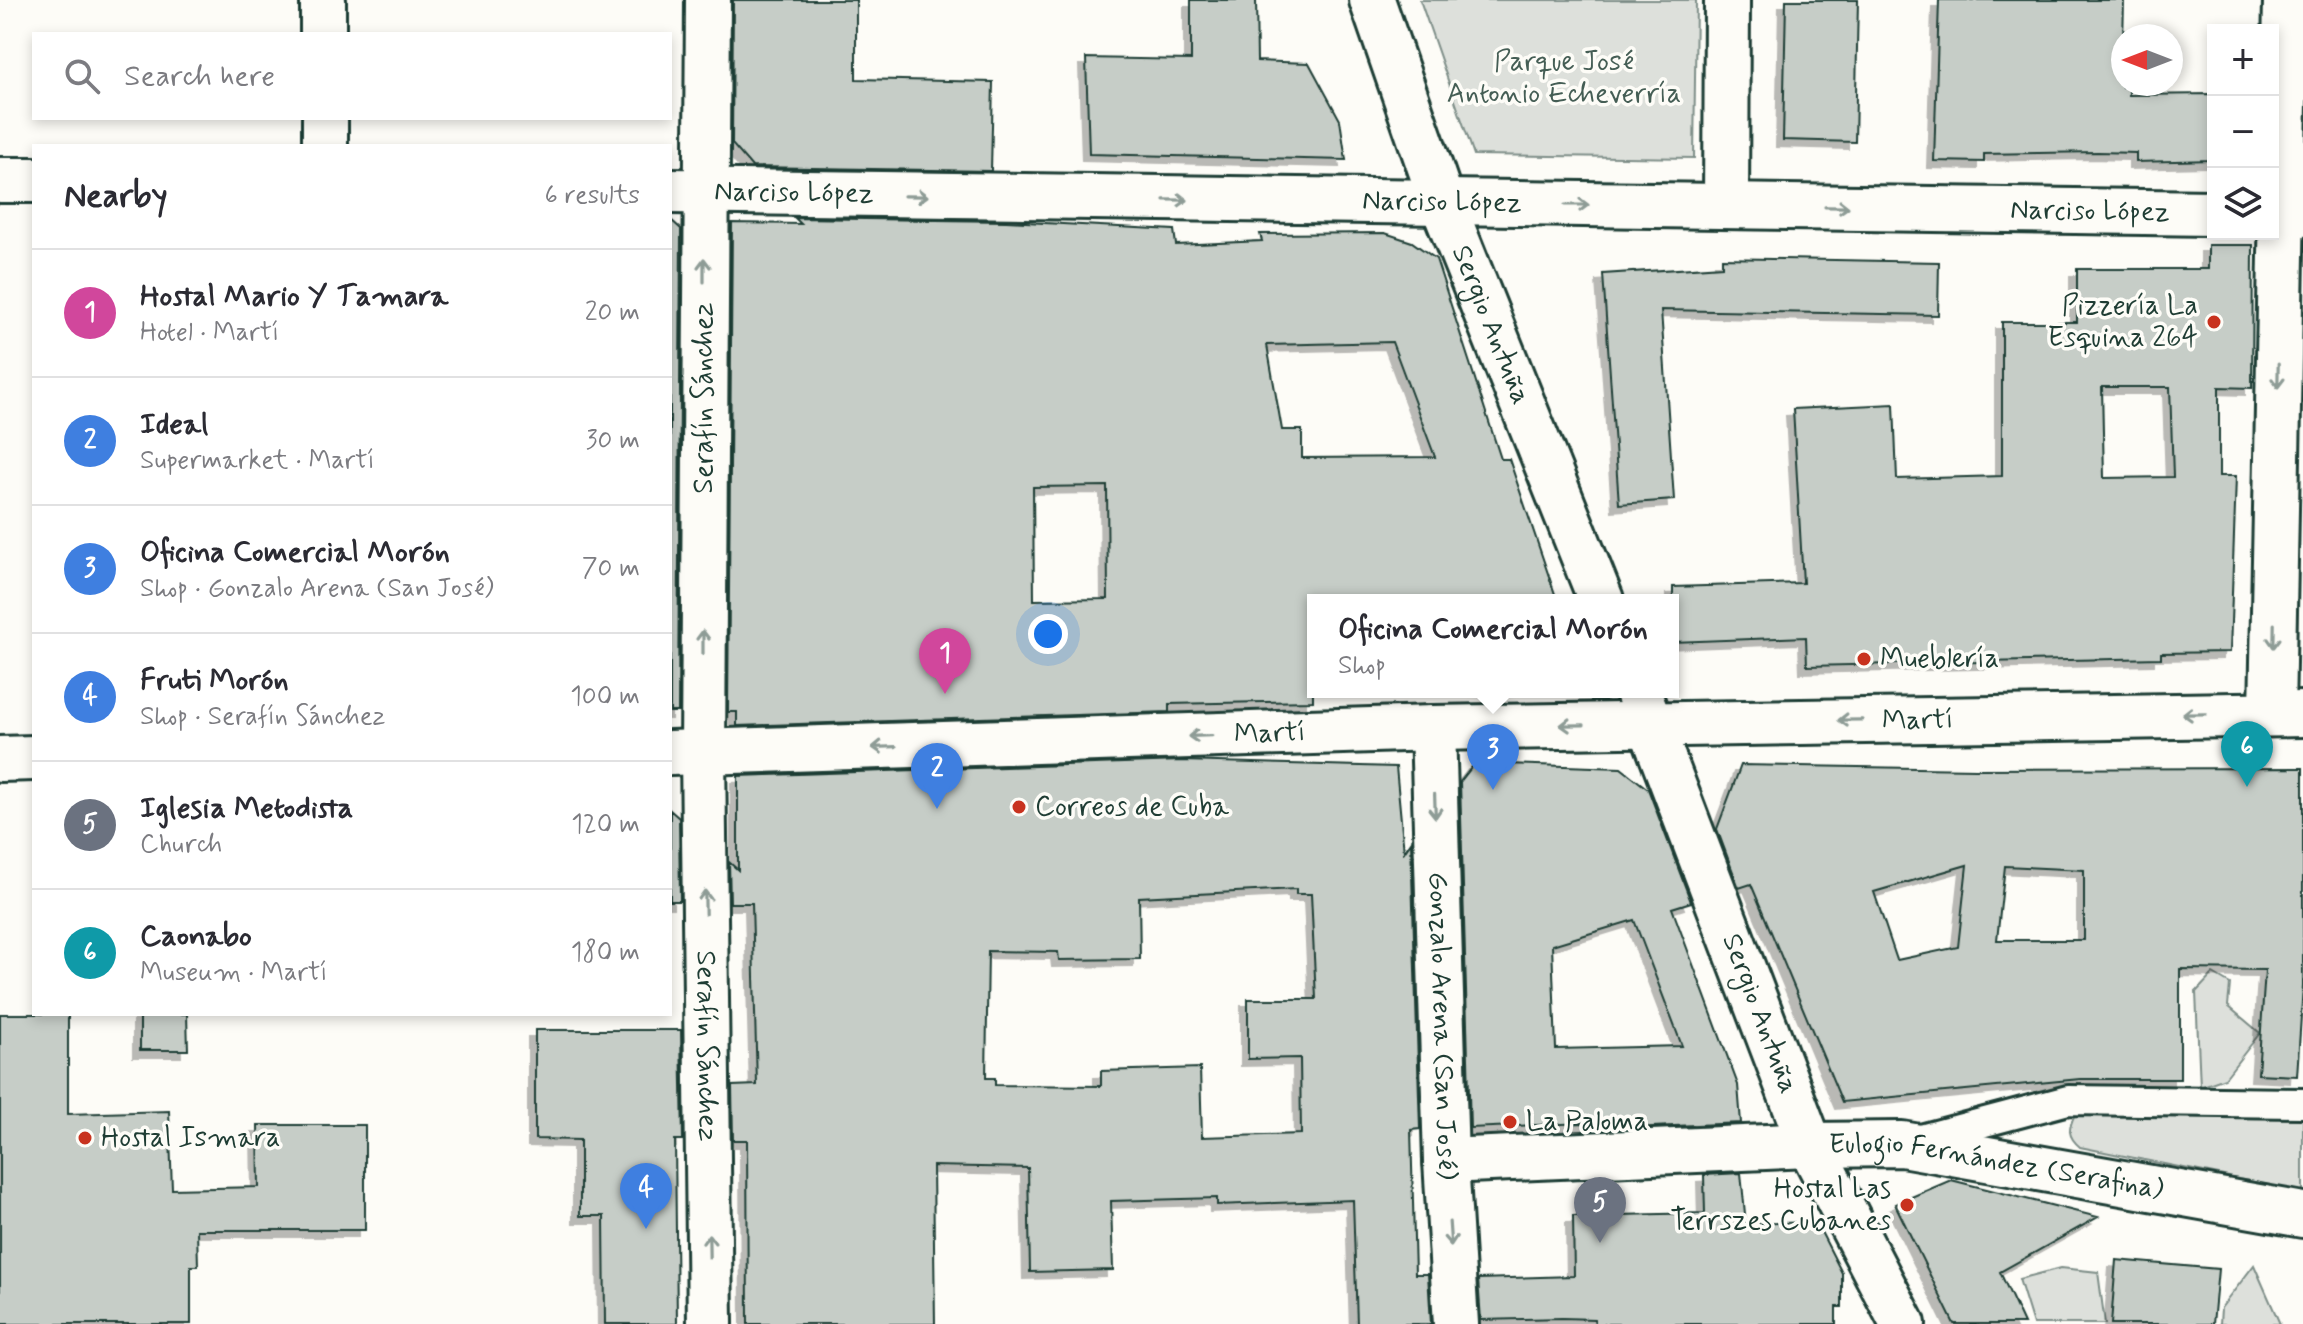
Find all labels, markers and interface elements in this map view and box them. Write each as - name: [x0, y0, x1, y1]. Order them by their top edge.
- north arrow: [2111, 24, 2183, 96]
- map controls: [2207, 24, 2279, 240]
- button: +: [2207, 24, 2279, 96]
- search box: [32, 32, 672, 120]
- park label: Parque José Antonio Echeverría: [1447, 44, 1681, 113]
- icon: search: [60, 54, 104, 98]
- text: Search here: [124, 57, 275, 96]
- button: −: [2207, 96, 2279, 168]
- button: layers: [2207, 168, 2279, 240]
- street label: Narciso López: [714, 173, 874, 212]
- text: Nearby: [64, 174, 168, 219]
- text: 6 results: [545, 179, 640, 213]
- street label: Narciso López: [1362, 182, 1522, 222]
- one-way arrow: [902, 188, 929, 204]
- street label: Narciso López: [2010, 192, 2170, 231]
- one-way arrow: [1162, 193, 1189, 208]
- one-way arrow: [1563, 197, 1590, 213]
- one-way arrow: [1823, 200, 1850, 215]
- street label: Sergio Antuña: [1443, 240, 1539, 410]
- one-way arrow: [696, 257, 712, 284]
- text: Hostal Mario Y Tamara: [140, 277, 448, 316]
- place label: Pizzería La Esquina 264: [2047, 288, 2198, 357]
- text: 1: [84, 296, 96, 330]
- text: 20 m: [585, 296, 640, 330]
- street label: Serafín Sánchez: [686, 302, 723, 494]
- marker: Pizzería La Esquina 264: [2205, 313, 2223, 331]
- text: Hotel · Martí: [140, 316, 279, 350]
- one-way arrow: [2271, 362, 2286, 389]
- text: Ideal: [140, 405, 208, 444]
- text: 2: [84, 424, 96, 458]
- text: 30 m: [586, 424, 640, 458]
- text: Supermarket · Martí: [140, 444, 375, 478]
- text: Oficina Comercial Morón: [140, 533, 450, 572]
- text: 3: [84, 552, 96, 586]
- text: 70 m: [582, 552, 640, 586]
- text: Shop · Gonzalo Arena (San José): [140, 572, 494, 606]
- popup: [1307, 594, 1679, 698]
- text: Oficina Comercial Morón: [1338, 610, 1648, 649]
- your location: [1028, 614, 1068, 654]
- one-way arrow: [2266, 622, 2281, 649]
- pin: 1: [919, 628, 971, 694]
- one-way arrow: [695, 629, 711, 656]
- place label: Mueblería: [1880, 641, 1999, 678]
- text: Shop: [1338, 649, 1386, 683]
- marker: Mueblería: [1855, 650, 1873, 668]
- text: Fruti Morón: [140, 661, 289, 700]
- text: 4: [82, 680, 98, 714]
- text: 100 m: [570, 680, 640, 714]
- text: Shop · Serafín Sánchez: [140, 700, 385, 734]
- street label: Martí: [1881, 701, 1954, 739]
- one-way arrow: [2181, 707, 2208, 722]
- one-way arrow: [1837, 712, 1864, 728]
- street label: Martí: [1233, 714, 1306, 753]
- one-way arrow: [1559, 717, 1586, 733]
- pin: 6: [2221, 721, 2273, 787]
- pin: 3: [1467, 724, 1519, 790]
- one-way arrow: [1187, 728, 1214, 743]
- one-way arrow: [871, 739, 898, 754]
- pin: 2: [911, 743, 963, 809]
- text: Iglesia Metodista: [140, 789, 353, 828]
- place label: Correos de Cuba: [1035, 789, 1229, 826]
- one-way arrow: [1428, 792, 1443, 819]
- marker: Correos de Cuba: [1010, 798, 1028, 816]
- text: 5: [82, 808, 98, 842]
- text: 120 m: [571, 808, 640, 842]
- text: Church: [140, 828, 222, 862]
- street label: Gonzalo Arena (San José): [1419, 871, 1466, 1181]
- one-way arrow: [697, 889, 712, 916]
- text: Caonabo: [140, 917, 252, 956]
- street label: Sergio Antuña: [1713, 928, 1807, 1099]
- text: 6: [83, 936, 97, 970]
- text: 180 m: [571, 936, 640, 970]
- street label: Serafín Sánchez: [687, 950, 726, 1142]
- text: Museum · Martí: [140, 956, 327, 990]
- place label: La Paloma: [1526, 1104, 1648, 1141]
- marker: La Paloma: [1501, 1113, 1519, 1131]
- place label: Hostal Ismara: [101, 1120, 280, 1157]
- street label: Eulogio Fernández (Serafina): [1829, 1125, 2166, 1208]
- marker: Hostal Ismara: [76, 1129, 94, 1147]
- pin: 4: [620, 1163, 672, 1229]
- place label: Hostal Las Terrszes Cubanes: [1670, 1171, 1891, 1240]
- pin: 5: [1574, 1177, 1626, 1243]
- marker: Hostal Las Terrszes Cubanes: [1898, 1196, 1916, 1214]
- one-way arrow: [1443, 1220, 1458, 1247]
- one-way arrow: [701, 1233, 717, 1260]

